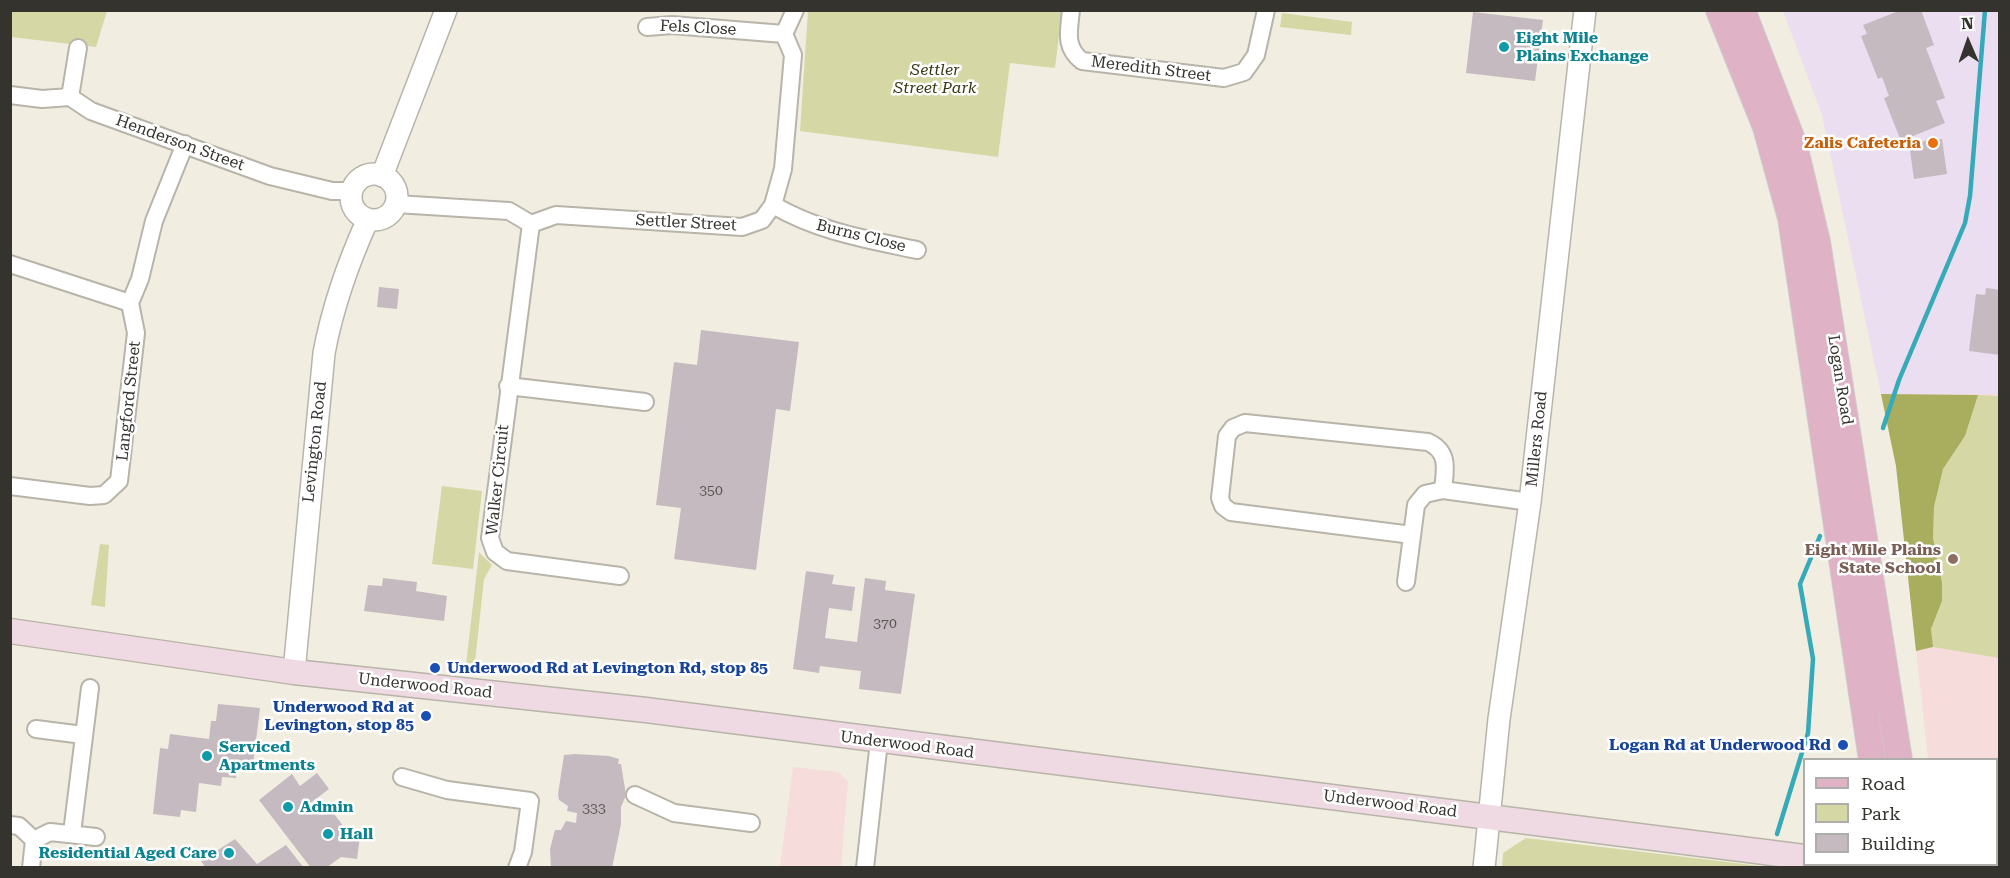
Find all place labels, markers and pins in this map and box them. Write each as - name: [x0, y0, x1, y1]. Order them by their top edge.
- place label: Eight Mile Plains Exchange: [1516, 28, 1649, 66]
- marker: Eight Mile Plains Exchange: [1497, 40, 1511, 54]
- place label: Zalis Cafeteria: [1804, 133, 1921, 153]
- marker: Zalis Cafeteria: [1926, 136, 1940, 150]
- place label: Eight Mile Plains State School: [1805, 540, 1941, 578]
- marker: Eight Mile Plains State School: [1946, 552, 1960, 566]
- place label: Underwood Rd at Levington Rd, stop 85: [447, 658, 768, 678]
- marker: Underwood Rd at Levington Rd, stop 85: [428, 661, 442, 675]
- place label: Underwood Rd at Levington, stop 85: [265, 697, 414, 735]
- marker: Underwood Rd at Levington, stop 85: [419, 709, 433, 723]
- place label: Logan Rd at Underwood Rd: [1609, 735, 1831, 755]
- place label: Serviced Apartments: [219, 737, 315, 775]
- marker: Logan Rd at Underwood Rd: [1836, 738, 1850, 752]
- marker: Serviced Apartments: [200, 749, 214, 763]
- place label: Admin: [300, 797, 354, 817]
- marker: Admin: [281, 800, 295, 814]
- place label: Hall: [340, 824, 373, 844]
- marker: Hall: [321, 827, 335, 841]
- place label: Residential Aged Care: [39, 843, 217, 863]
- marker: Residential Aged Care: [222, 846, 236, 860]

